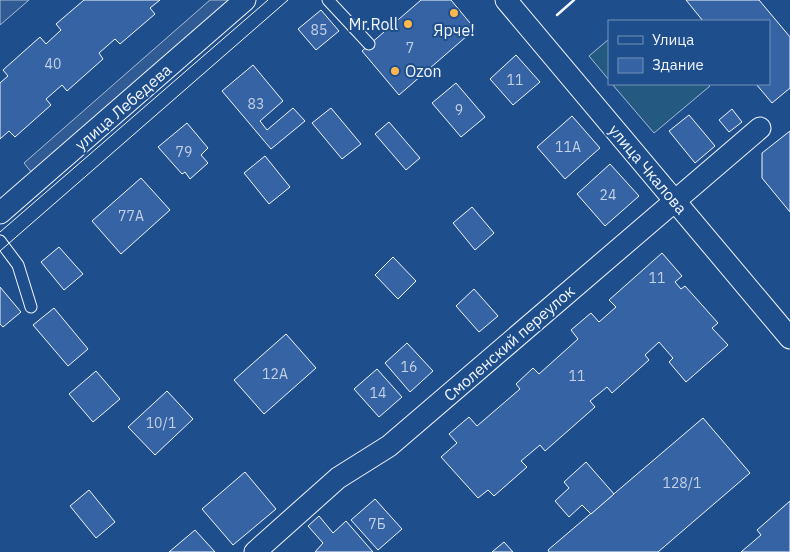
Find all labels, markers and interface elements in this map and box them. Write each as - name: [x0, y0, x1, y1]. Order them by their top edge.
- marker: Ярче!: [448, 7, 460, 19]
- place label: Mr.Roll: [348, 14, 398, 34]
- marker: Mr.Roll: [402, 18, 414, 30]
- place label: Ярче!: [433, 20, 475, 40]
- legend: [608, 20, 770, 85]
- house number: 85: [311, 21, 327, 39]
- text: Улица: [652, 30, 694, 49]
- house number: 7: [406, 39, 414, 57]
- house number: 40: [45, 55, 61, 73]
- text: Здание: [652, 55, 704, 74]
- street label: улица Лебедева: [71, 59, 176, 154]
- place label: Ozon: [405, 61, 442, 81]
- marker: Ozon: [389, 65, 401, 77]
- house number: 11: [507, 71, 523, 89]
- house number: 83: [248, 95, 264, 113]
- house number: 9: [455, 101, 463, 119]
- street label: улица Чкалова: [605, 120, 692, 218]
- house number: 11А: [555, 138, 581, 156]
- house number: 79: [176, 143, 192, 161]
- house number: 24: [600, 186, 616, 204]
- house number: 77А: [118, 207, 144, 225]
- house number: 11: [649, 269, 665, 287]
- street label: Смоленский переулок: [439, 281, 579, 405]
- house number: 16: [401, 358, 417, 376]
- house number: 12А: [262, 365, 288, 383]
- house number: 11: [569, 367, 585, 385]
- house number: 14: [370, 384, 386, 402]
- house number: 10/1: [146, 414, 176, 432]
- house number: 128/1: [663, 474, 701, 492]
- house number: 7Б: [368, 515, 386, 533]

